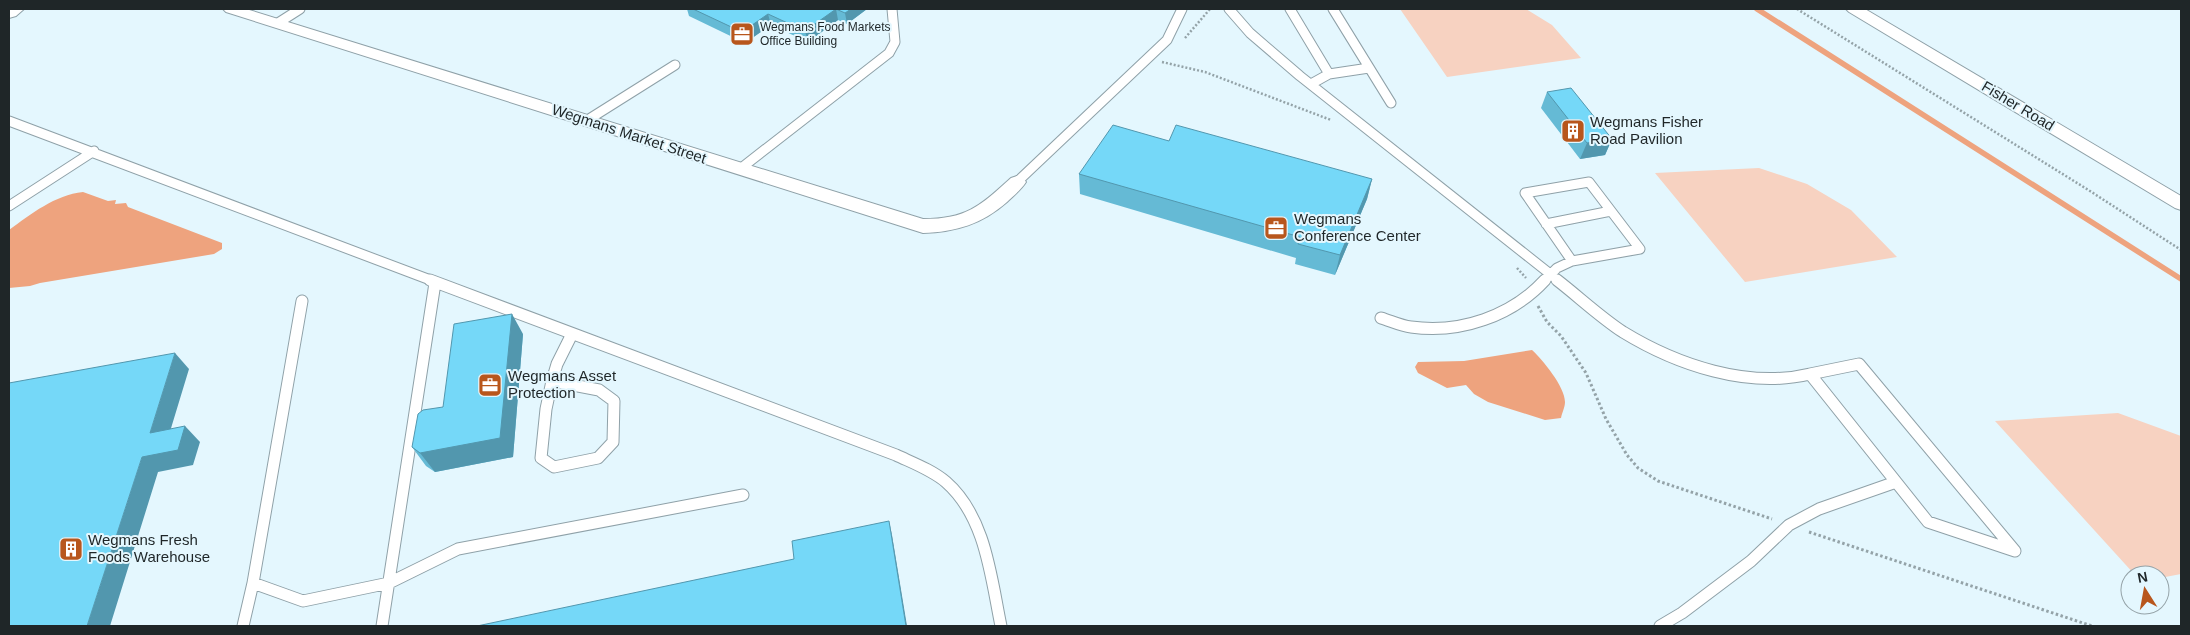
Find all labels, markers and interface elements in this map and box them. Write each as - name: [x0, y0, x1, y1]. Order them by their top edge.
- place label: Wegmans Food Markets Office Building: [760, 20, 891, 48]
- office icon: Wegmans Food Markets Office Building: [729, 21, 755, 47]
- street label: Fisher Road: [1979, 77, 2058, 134]
- street label: Wegmans Market Street: [550, 100, 709, 167]
- place label: Wegmans Fisher Road Pavilion: [1590, 113, 1703, 147]
- building icon: Wegmans Fisher Road Pavilion: [1560, 118, 1586, 144]
- place label: Wegmans Conference Center: [1294, 210, 1421, 244]
- office icon: Wegmans Conference Center: [1263, 215, 1289, 241]
- place label: Wegmans Asset Protection: [508, 367, 617, 401]
- office icon: Wegmans Asset Protection: [477, 372, 503, 398]
- place label: Wegmans Fresh Foods Warehouse: [88, 531, 210, 565]
- building icon: Wegmans Fresh Foods Warehouse: [58, 536, 84, 562]
- north arrow: [2120, 565, 2170, 615]
- text: N: [2136, 568, 2149, 586]

